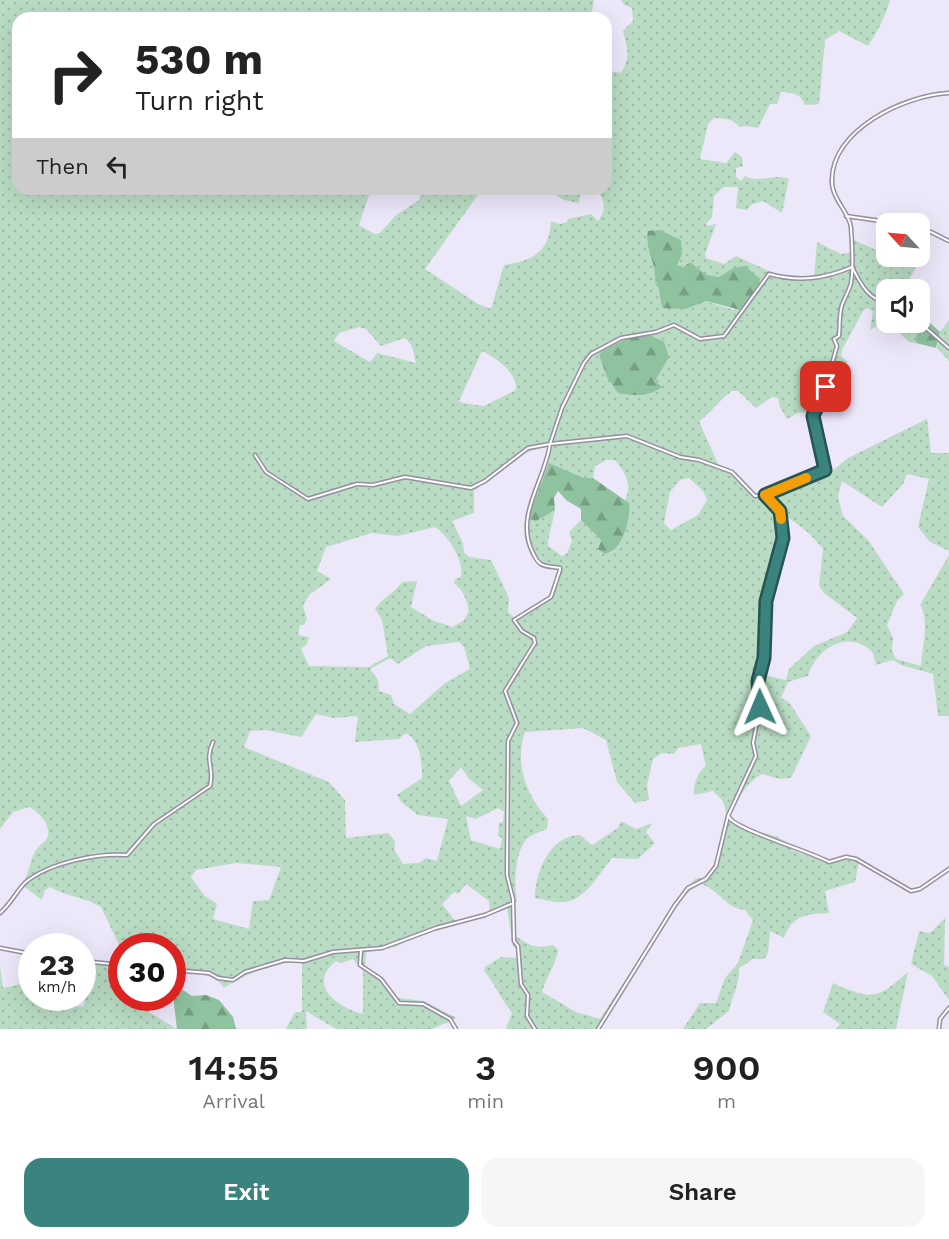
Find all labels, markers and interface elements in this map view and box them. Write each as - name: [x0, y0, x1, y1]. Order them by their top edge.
- text: 530 m: [135, 35, 263, 84]
- icon: right: [36, 36, 114, 114]
- text: Turn right: [135, 85, 264, 117]
- icon: left: [101, 150, 134, 183]
- text: Then: [36, 154, 89, 179]
- north arrow: [876, 213, 930, 267]
- map controls: [876, 213, 930, 333]
- button: sound: [876, 279, 930, 333]
- pin: [800, 361, 851, 412]
- icon: arrive: [809, 370, 842, 403]
- position arrow: [728, 675, 792, 739]
- speed limit sign: 30: [108, 933, 186, 1011]
- text: 23: [39, 947, 75, 982]
- text: km/h: [38, 978, 76, 996]
- text: 14:55: [188, 1047, 279, 1089]
- text: 3: [475, 1047, 496, 1089]
- text: 900: [693, 1047, 761, 1089]
- text: Arrival: [202, 1089, 265, 1113]
- text: min: [467, 1089, 504, 1113]
- text: m: [717, 1089, 736, 1113]
- button: Exit: [24, 1158, 469, 1227]
- button: Share: [481, 1158, 925, 1227]

